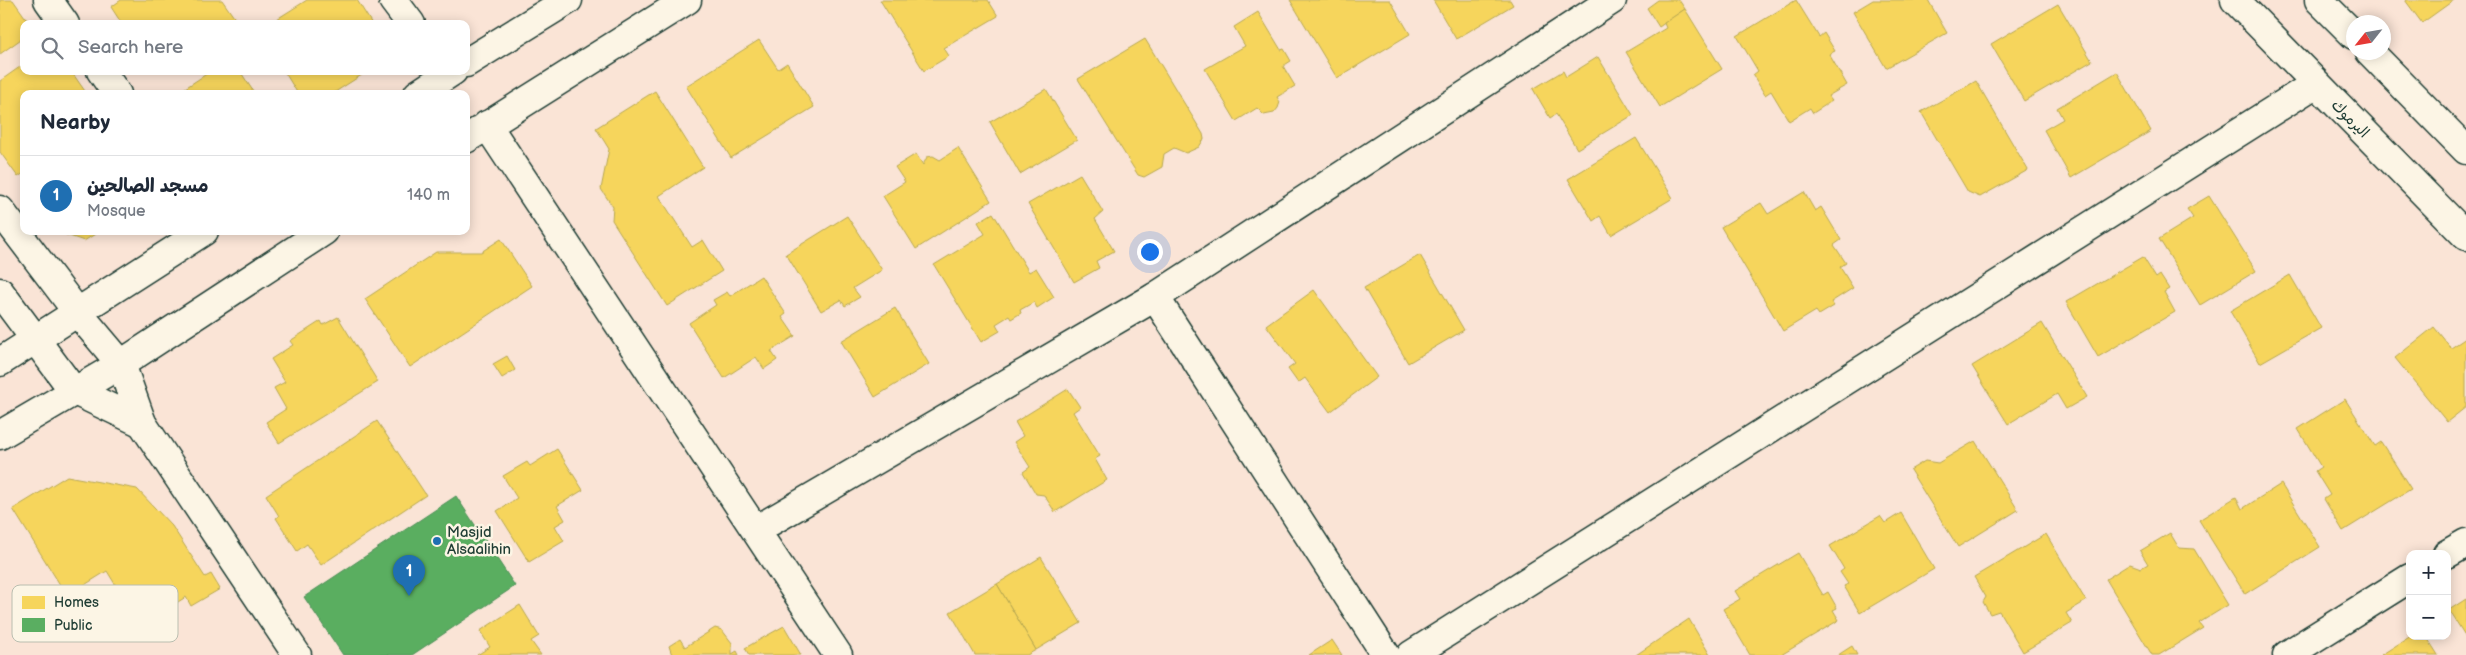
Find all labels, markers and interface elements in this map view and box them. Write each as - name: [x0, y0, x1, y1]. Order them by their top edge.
- north arrow: [2346, 15, 2391, 60]
- search box: [20, 20, 470, 75]
- icon: search: [38, 34, 66, 62]
- text: Search here: [78, 36, 183, 59]
- street label: اليرموك: [2327, 96, 2373, 142]
- text: Nearby: [40, 110, 110, 135]
- text: مسجد الصالحين: [87, 175, 209, 198]
- text: 1: [53, 186, 59, 205]
- text: 140 m: [407, 186, 450, 205]
- text: Mosque: [87, 202, 146, 221]
- your location: [1137, 239, 1163, 265]
- place label: Masjid Alsaalihin: [447, 523, 511, 559]
- marker: Masjid Alsaalihin: [431, 535, 443, 547]
- map controls: [2406, 550, 2451, 640]
- button: +: [2406, 550, 2451, 595]
- pin: 1: [393, 555, 425, 596]
- legend: [12, 585, 178, 642]
- text: Homes: [54, 594, 99, 611]
- button: −: [2406, 595, 2451, 640]
- text: Public: [54, 617, 92, 634]

